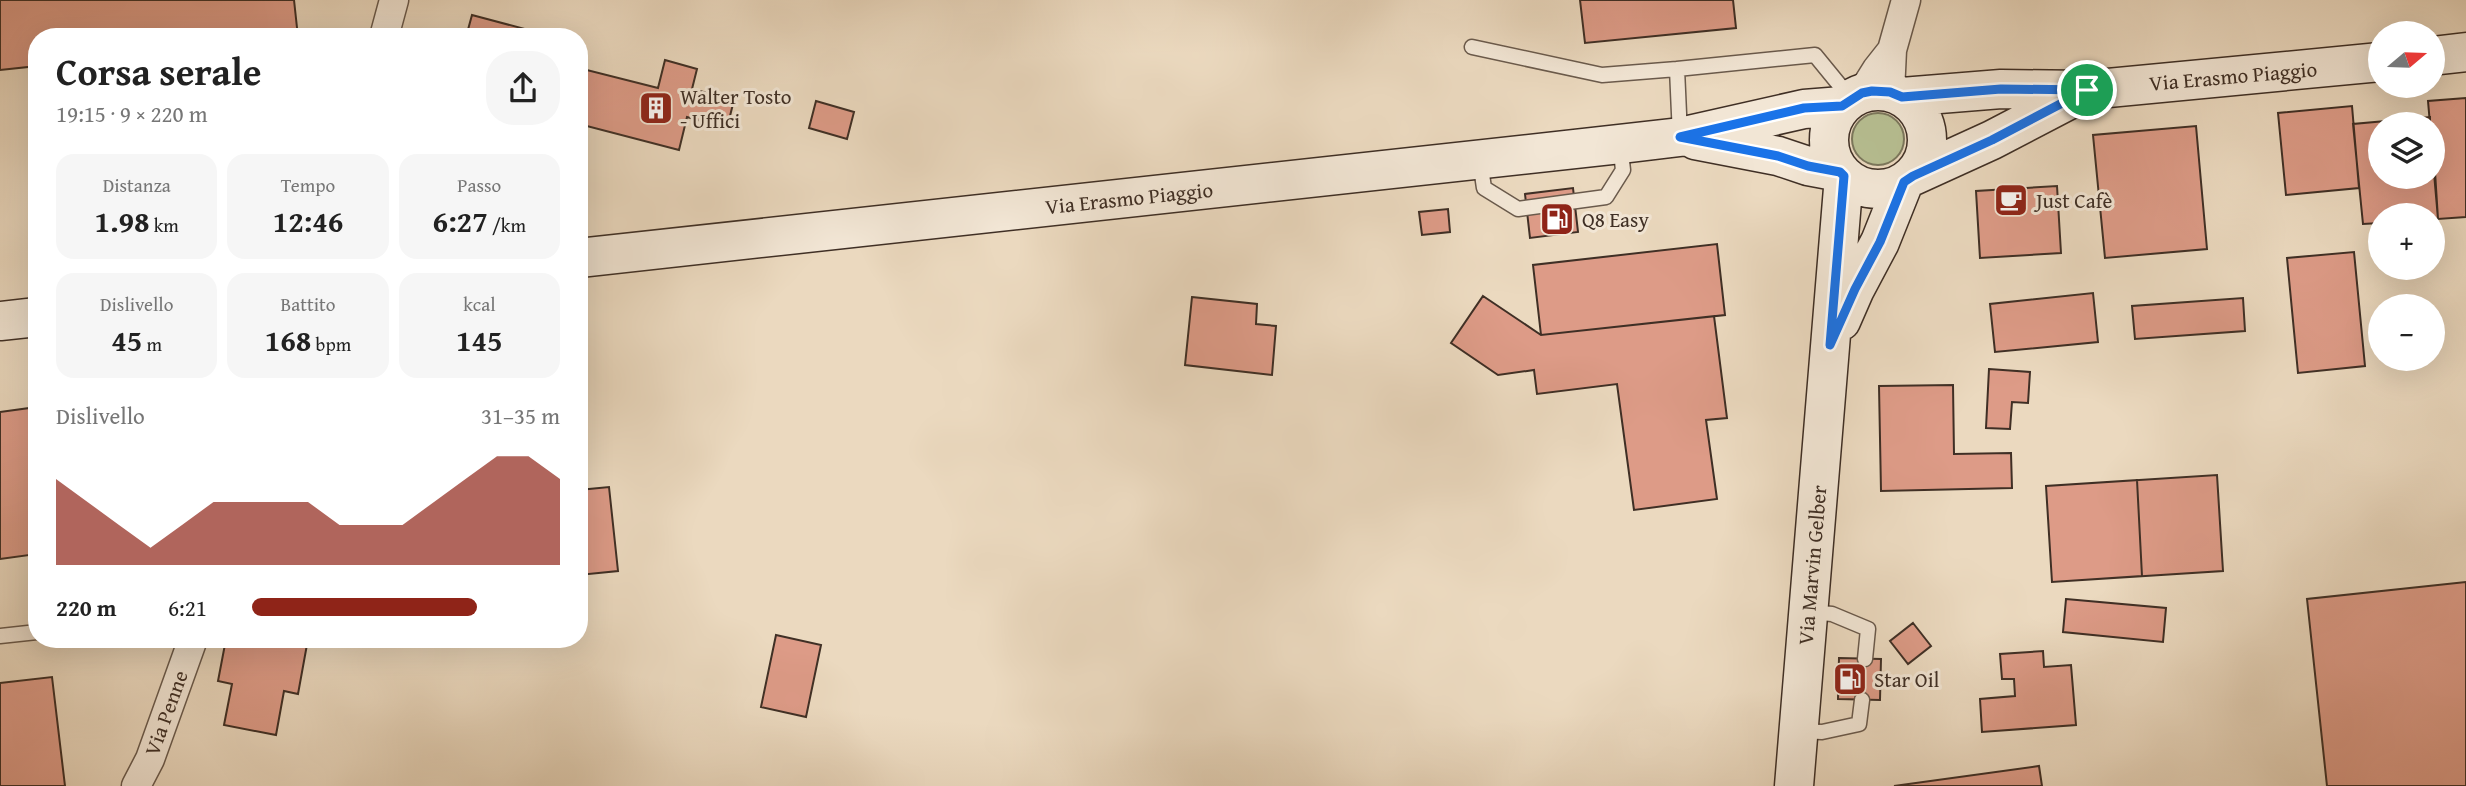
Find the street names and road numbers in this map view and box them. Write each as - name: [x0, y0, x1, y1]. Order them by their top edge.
- street label: Via Erasmo Piaggio: [2148, 53, 2318, 99]
- street label: Via Erasmo Piaggio: [1044, 174, 1214, 222]
- street label: Via Marvin Gelber: [1790, 483, 1834, 646]
- street label: Via Penne: [136, 666, 196, 760]

